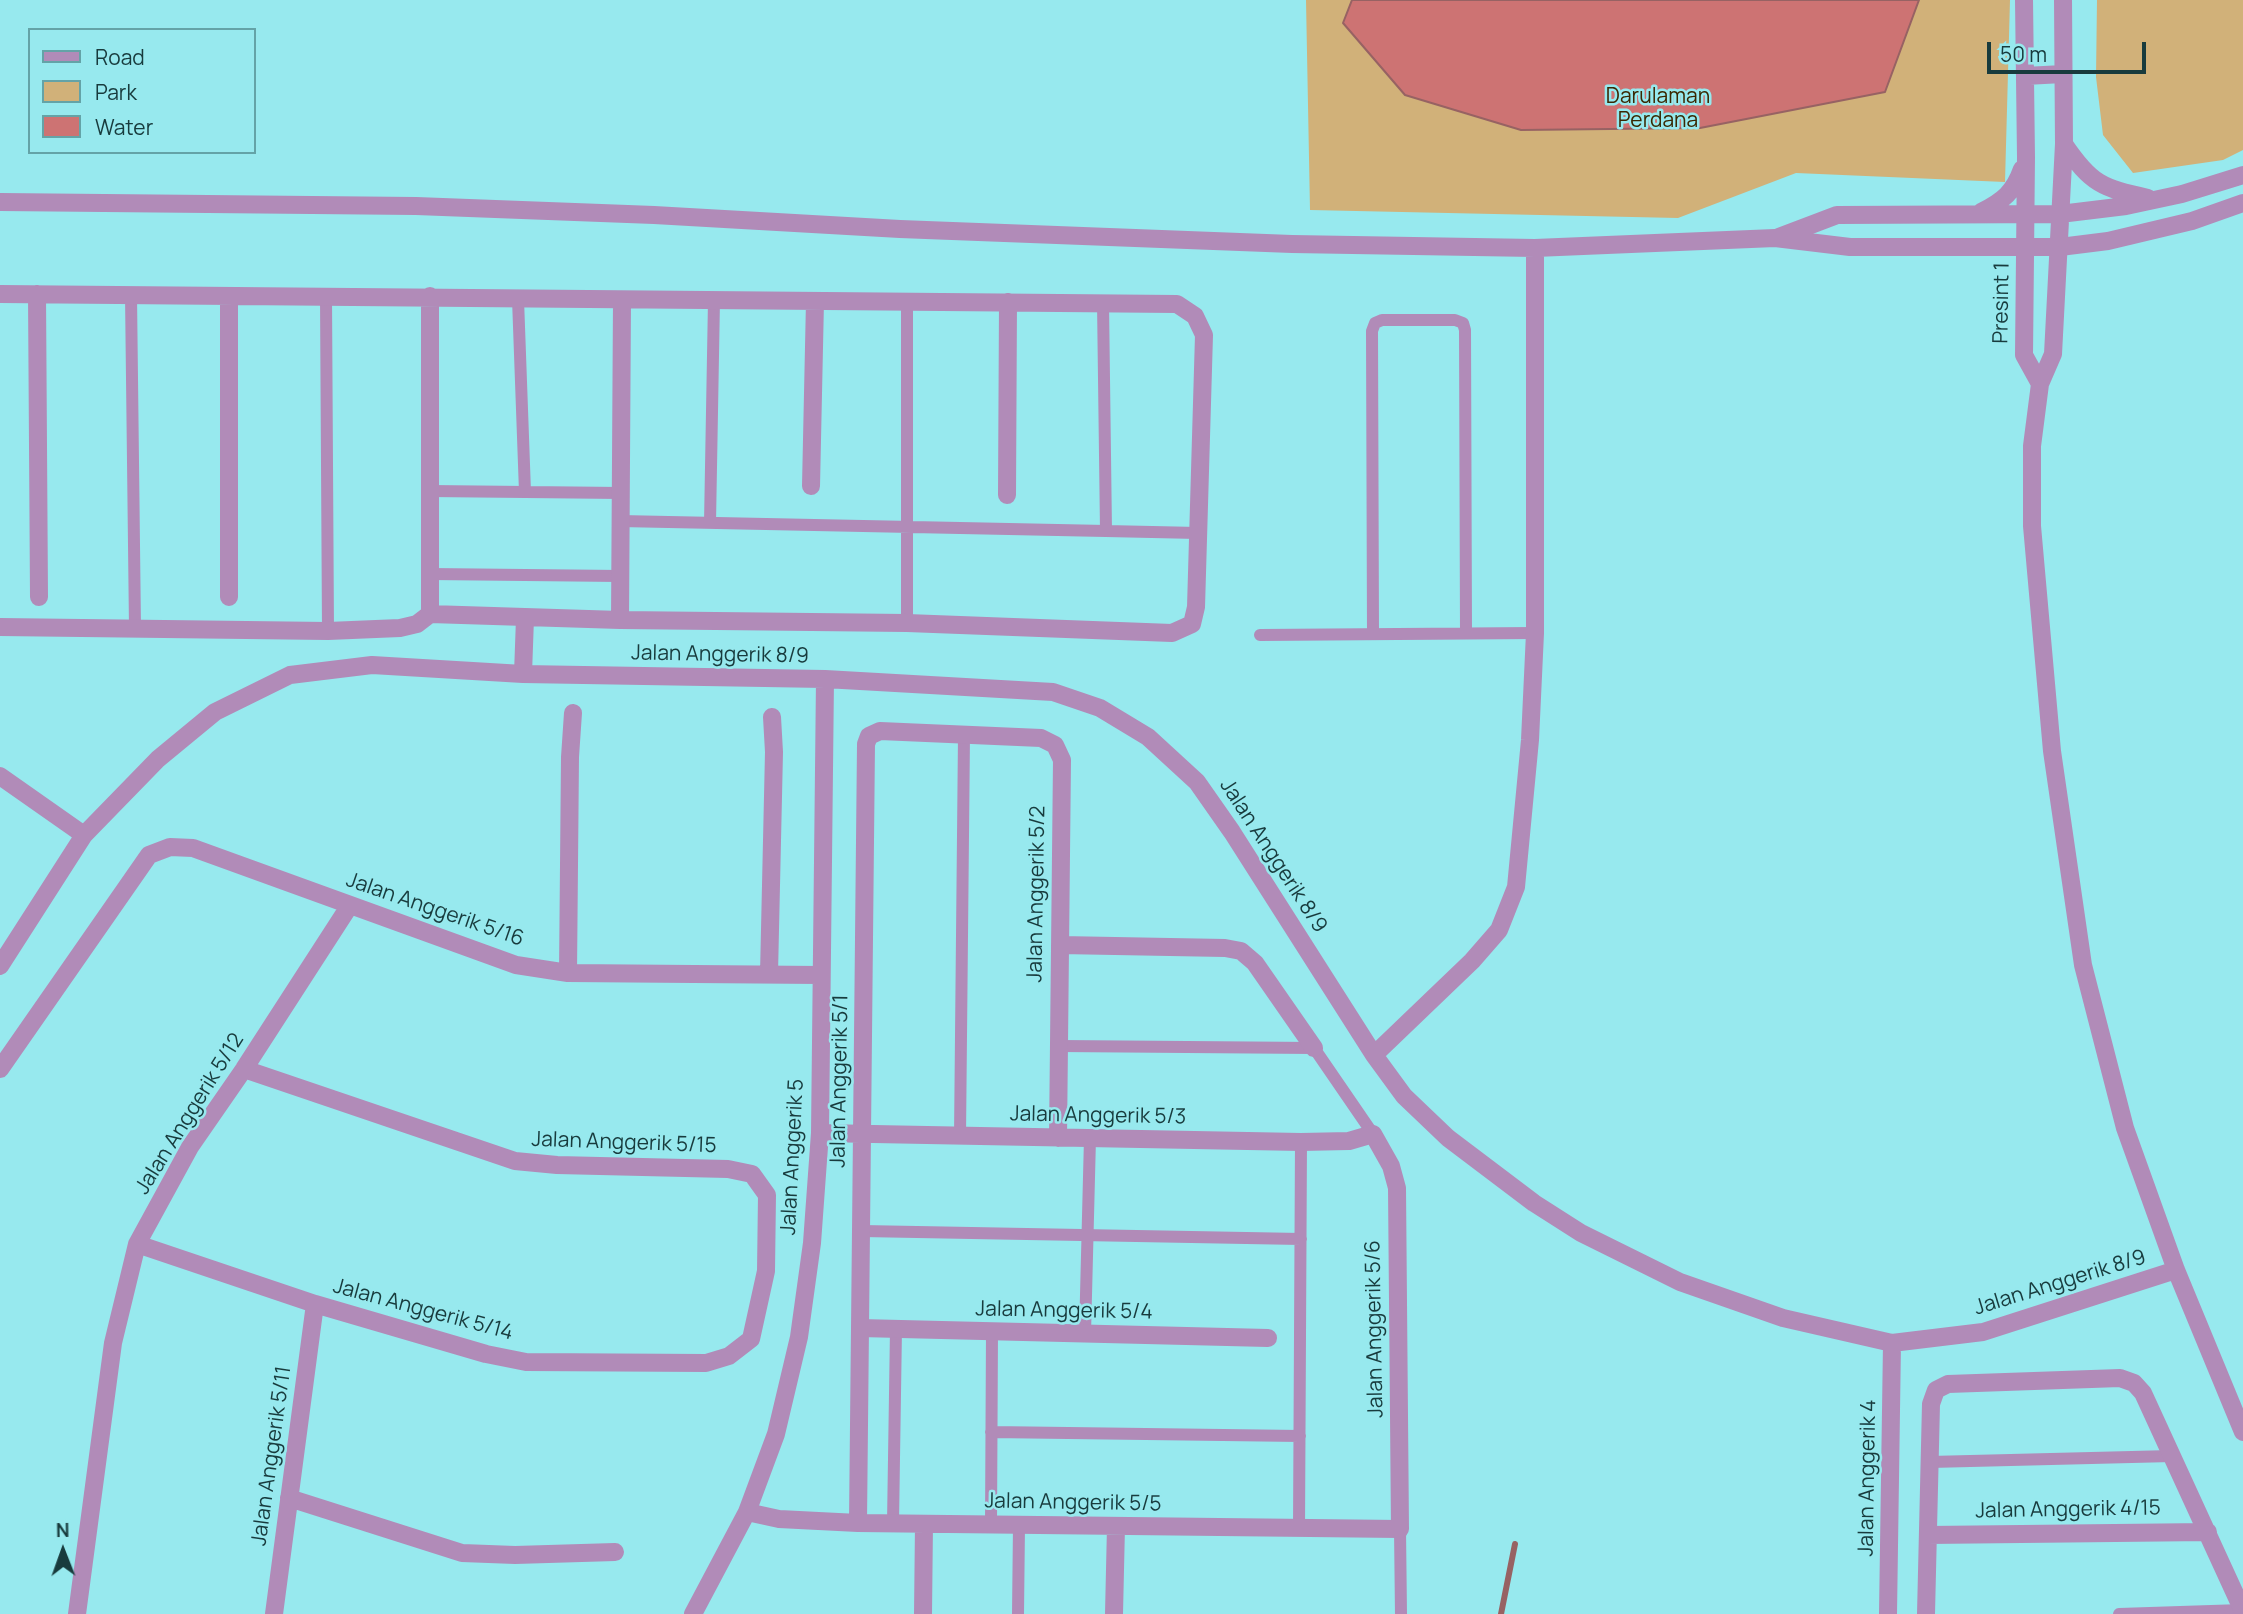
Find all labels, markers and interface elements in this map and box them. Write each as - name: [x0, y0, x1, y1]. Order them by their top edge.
- legend: [28, 28, 256, 154]
- scale bar: [1991, 28, 2150, 72]
- text: 50 m: [2000, 40, 2047, 68]
- text: Road: [95, 43, 145, 71]
- text: Park: [95, 78, 137, 106]
- park label: Darulaman Perdana: [1606, 84, 1710, 134]
- text: Water: [95, 113, 153, 141]
- street label: Presint 1: [1989, 262, 2015, 344]
- street label: Jalan Anggerik 8/9: [631, 641, 809, 669]
- street label: Jalan Anggerik 8/9: [1214, 774, 1332, 938]
- street label: Jalan Anggerik 5/2: [1023, 805, 1051, 983]
- street label: Jalan Anggerik 5/16: [343, 868, 527, 952]
- street label: Jalan Anggerik 5/1: [826, 994, 854, 1168]
- street label: Jalan Anggerik 5/12: [130, 1029, 250, 1199]
- street label: Jalan Anggerik 5: [776, 1078, 810, 1236]
- street label: Jalan Anggerik 5/3: [1010, 1102, 1186, 1130]
- street label: Jalan Anggerik 5/15: [531, 1127, 717, 1159]
- street label: Jalan Anggerik 5/6: [1361, 1240, 1389, 1418]
- street label: Jalan Anggerik 8/9: [1971, 1245, 2149, 1321]
- street label: Jalan Anggerik 5/14: [330, 1274, 516, 1346]
- street label: Jalan Anggerik 5/4: [975, 1297, 1153, 1325]
- street label: Jalan Anggerik 5/11: [247, 1364, 297, 1548]
- street label: Jalan Anggerik 4: [1854, 1399, 1882, 1557]
- street label: Jalan Anggerik 5/5: [984, 1489, 1162, 1517]
- street label: Jalan Anggerik 4/15: [1975, 1496, 2161, 1524]
- north arrow: [28, 1516, 98, 1586]
- text: N: [56, 1517, 70, 1543]

